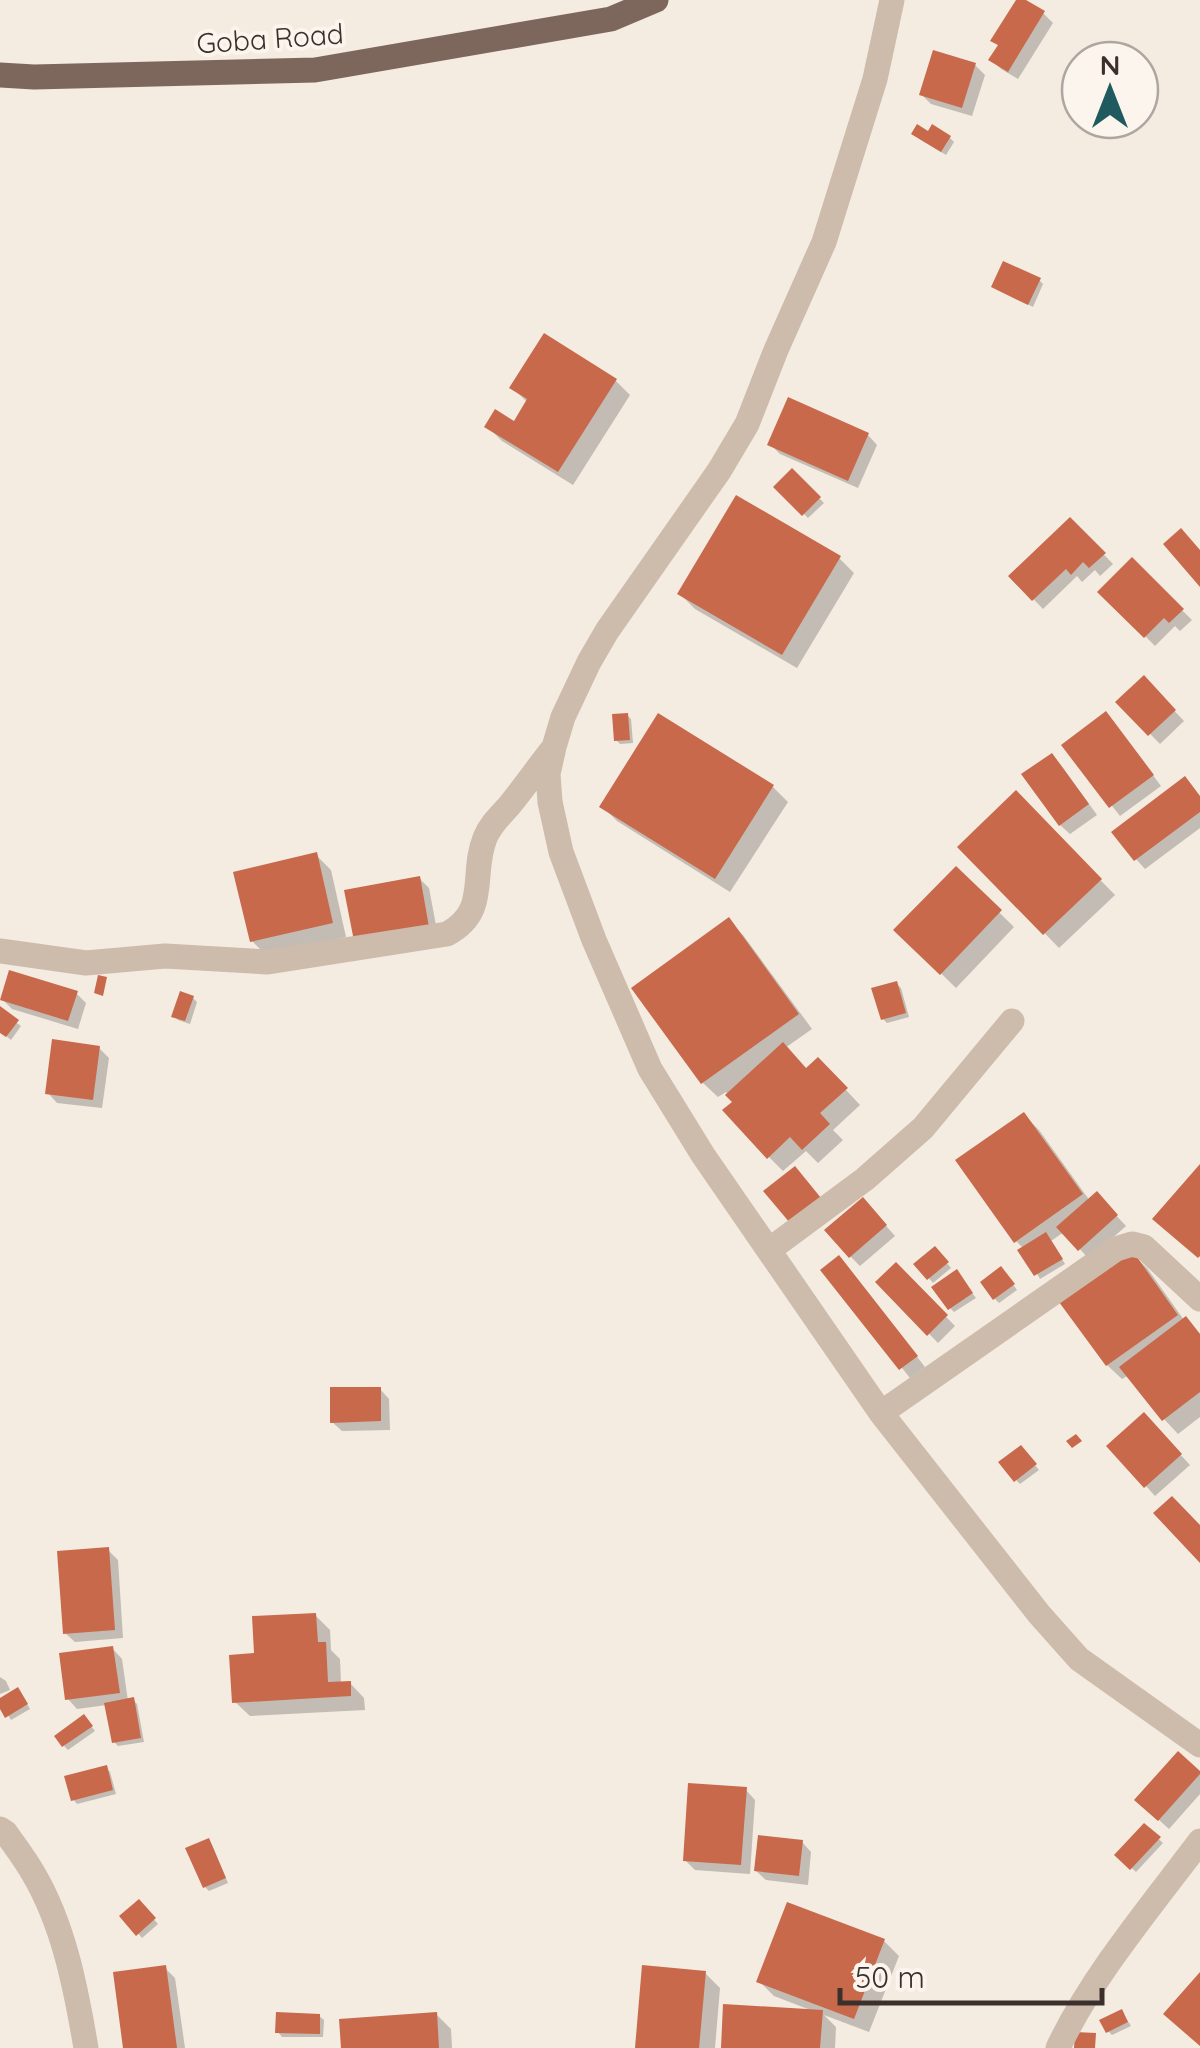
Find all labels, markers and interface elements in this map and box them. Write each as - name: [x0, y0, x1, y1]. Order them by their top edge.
- street label: Goba Road: [195, 15, 345, 61]
- north arrow: [1060, 40, 1160, 140]
- text: N: [1100, 47, 1120, 82]
- scale bar: [840, 1943, 1102, 2005]
- text: 50 m: [855, 1958, 925, 1996]

